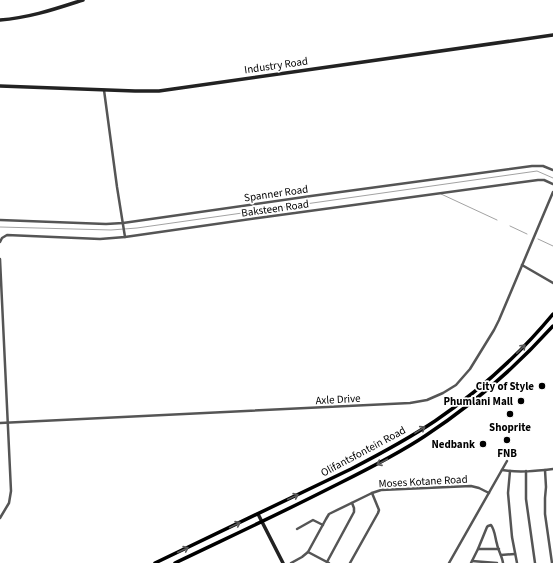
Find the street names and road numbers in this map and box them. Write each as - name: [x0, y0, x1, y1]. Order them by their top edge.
- street label: Industry Road: [243, 54, 309, 77]
- street label: Spanner Road: [243, 182, 309, 205]
- street label: Baksteen Road: [240, 196, 310, 221]
- street label: Axle Drive: [315, 391, 362, 408]
- street label: Olifantsfontein Road: [318, 423, 408, 480]
- street label: Moses Kotane Road: [378, 472, 468, 491]

